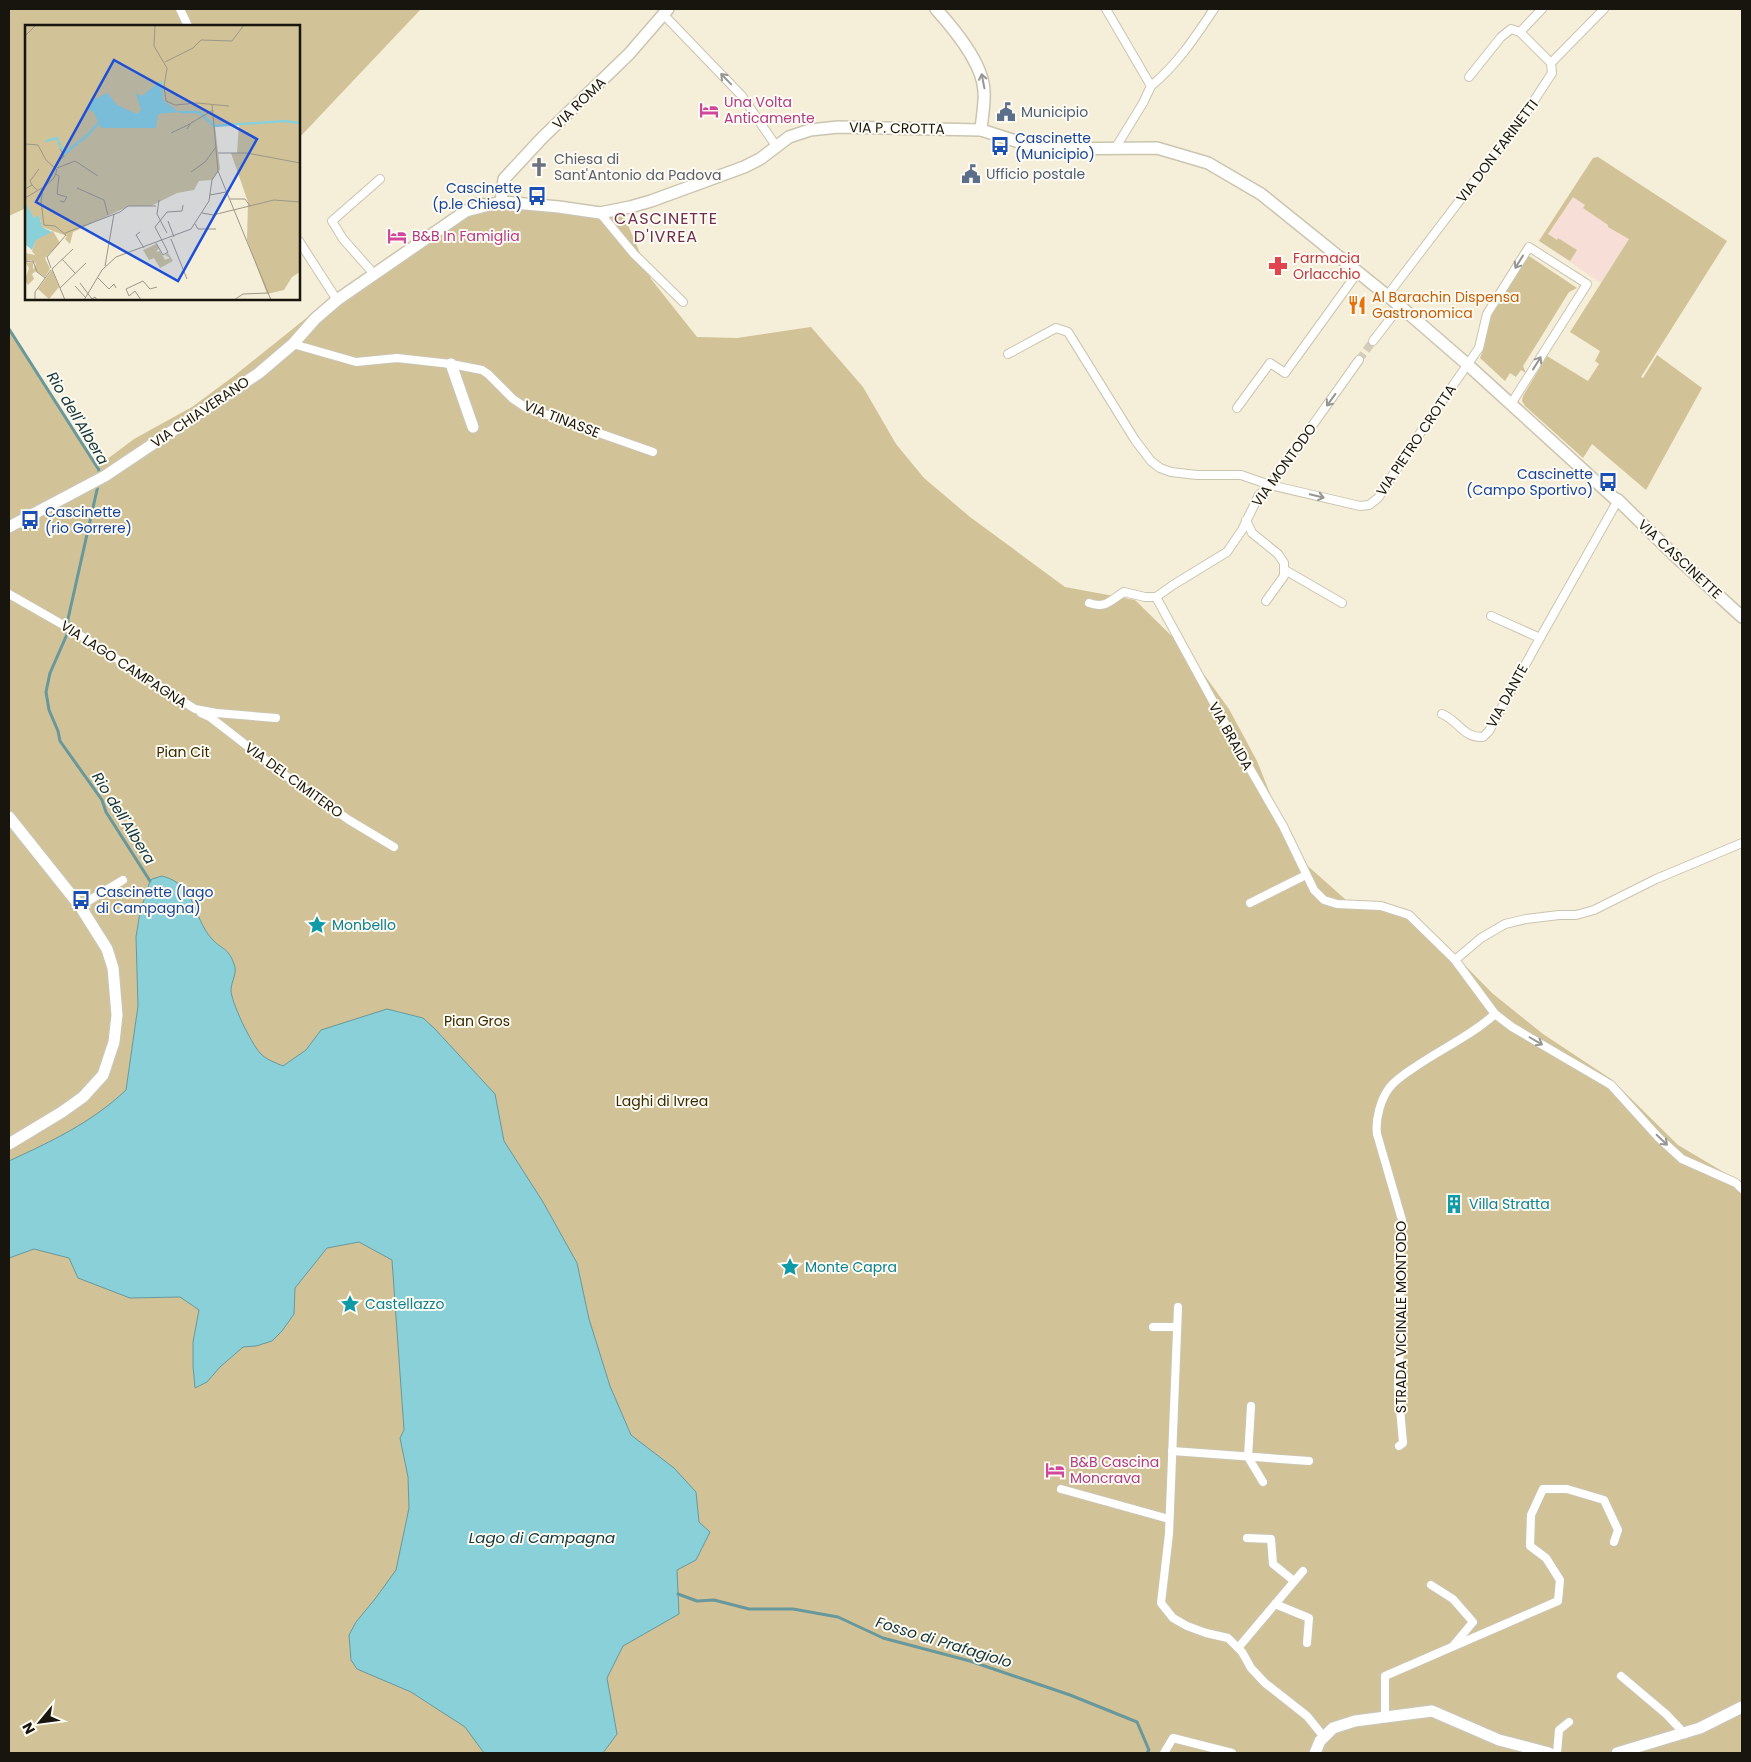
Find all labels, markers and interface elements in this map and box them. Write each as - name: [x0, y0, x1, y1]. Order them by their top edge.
- inset map: [25, 25, 300, 300]
- street label: VIA ROMA: [548, 73, 610, 133]
- one-way arrow: [720, 73, 732, 85]
- one-way arrow: [977, 73, 987, 89]
- place label: Una Volta Anticamente: [724, 92, 815, 128]
- street label: VIA DON FARINETTI: [1452, 95, 1542, 207]
- hotel icon: Una Volta Anticamente: [698, 99, 720, 121]
- public building icon: Municipio: [995, 101, 1017, 123]
- place label: Municipio: [1021, 102, 1088, 122]
- street label: VIA P. CROTTA: [849, 117, 945, 139]
- place label: Cascinette (Municipio): [1015, 128, 1095, 164]
- bus stop icon: Cascinette (Municipio): [989, 135, 1011, 157]
- place label: Chiesa di Sant'Antonio da Padova: [554, 149, 722, 185]
- church icon: Chiesa di Sant'Antonio da Padova: [528, 156, 550, 178]
- public building icon: Ufficio postale: [960, 163, 982, 185]
- place label: Ufficio postale: [986, 164, 1085, 184]
- place label: Cascinette (p.le Chiesa): [432, 178, 522, 214]
- bus stop icon: Cascinette (p.le Chiesa): [526, 185, 548, 207]
- district label: CASCINETTE D'IVREA: [614, 207, 718, 248]
- hotel icon: B&B In Famiglia: [386, 225, 408, 247]
- place label: B&B In Famiglia: [412, 226, 520, 246]
- place label: Farmacia Orlacchio: [1293, 248, 1361, 284]
- pharmacy icon: Farmacia Orlacchio: [1267, 255, 1289, 277]
- one-way arrow: [1514, 255, 1524, 269]
- place label: Al Barachin Dispensa Gastronomica: [1372, 287, 1519, 323]
- restaurant icon: Al Barachin Dispensa Gastronomica: [1346, 294, 1368, 316]
- one-way arrow: [1532, 357, 1542, 371]
- water label: Rio dell'Albera: [42, 368, 114, 468]
- street label: VIA CHIAVERANO: [147, 372, 253, 452]
- street label: VIA PIETRO CROTTA: [1371, 380, 1461, 500]
- one-way arrow: [1325, 393, 1336, 406]
- street label: VIA TINASSE: [521, 395, 603, 443]
- street label: VIA MONTODO: [1247, 419, 1321, 511]
- place label: Cascinette (Campo Sportivo): [1466, 464, 1593, 500]
- bus stop icon: Cascinette (Campo Sportivo): [1597, 471, 1619, 493]
- one-way arrow: [1309, 492, 1325, 501]
- place label: Cascinette (rio Gorrere): [45, 502, 132, 538]
- bus stop icon: Cascinette (rio Gorrere): [19, 509, 41, 531]
- street label: VIA CASCINETTE: [1634, 515, 1726, 603]
- street label: VIA LAGO CAMPAGNA: [57, 616, 191, 712]
- street label: VIA DANTE: [1481, 661, 1533, 731]
- street label: VIA BRAIDA: [1204, 698, 1258, 774]
- street label: VIA DEL CIMITERO: [241, 738, 347, 822]
- park label: Pian Cit: [156, 742, 210, 762]
- water label: Rio dell'Albera: [87, 768, 161, 868]
- place label: Cascinette (lago di Campagna): [96, 882, 213, 918]
- bus stop icon: Cascinette (lago di Campagna): [70, 889, 92, 911]
- place icon: Monbello: [306, 914, 328, 936]
- place label: Monbello: [332, 915, 396, 935]
- park label: Pian Gros: [444, 1011, 510, 1031]
- one-way arrow: [1528, 1036, 1542, 1046]
- park label: Laghi di Ivrea: [616, 1091, 708, 1111]
- one-way arrow: [1656, 1134, 1668, 1146]
- building icon: Villa Stratta: [1443, 1193, 1465, 1215]
- place label: Villa Stratta: [1469, 1194, 1550, 1214]
- street label: STRADA VICINALE MONTODO: [1391, 1221, 1411, 1413]
- place icon: Monte Capra: [779, 1256, 801, 1278]
- place label: Monte Capra: [805, 1257, 897, 1277]
- place icon: Castellazzo: [339, 1293, 361, 1315]
- place label: Castellazzo: [365, 1294, 444, 1314]
- place label: B&B Cascina Moncrava: [1070, 1452, 1159, 1488]
- hotel icon: B&B Cascina Moncrava: [1044, 1459, 1066, 1481]
- water label: Lago di Campagna: [469, 1527, 615, 1548]
- water label: Fosso di Prafagiolo: [873, 1611, 1015, 1673]
- north arrow: [15, 1697, 65, 1747]
- text: N: [17, 1719, 40, 1738]

